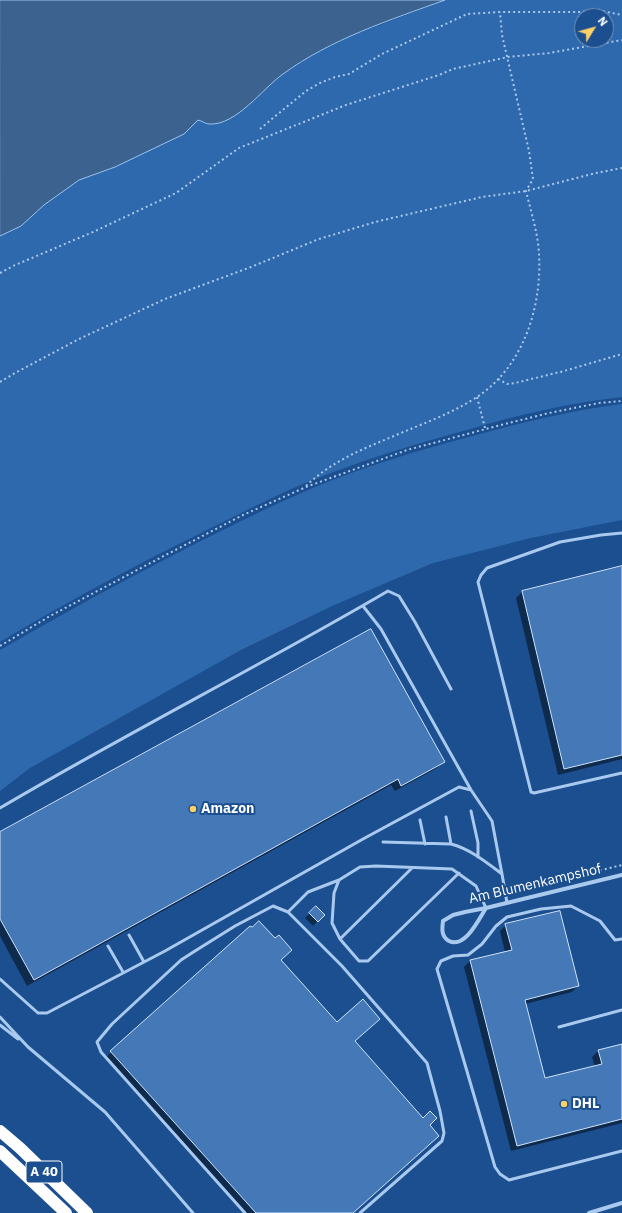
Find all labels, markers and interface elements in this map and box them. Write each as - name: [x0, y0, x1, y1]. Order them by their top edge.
- north arrow: [574, 8, 614, 48]
- text: N: [595, 14, 611, 29]
- place label: Amazon: [201, 801, 254, 817]
- marker: Amazon: [188, 804, 198, 814]
- street label: Am Blumenkampshof: [467, 861, 603, 907]
- place label: DHL: [572, 1096, 599, 1112]
- marker: DHL: [559, 1099, 569, 1109]
- road number: A 40: [26, 1161, 62, 1183]

